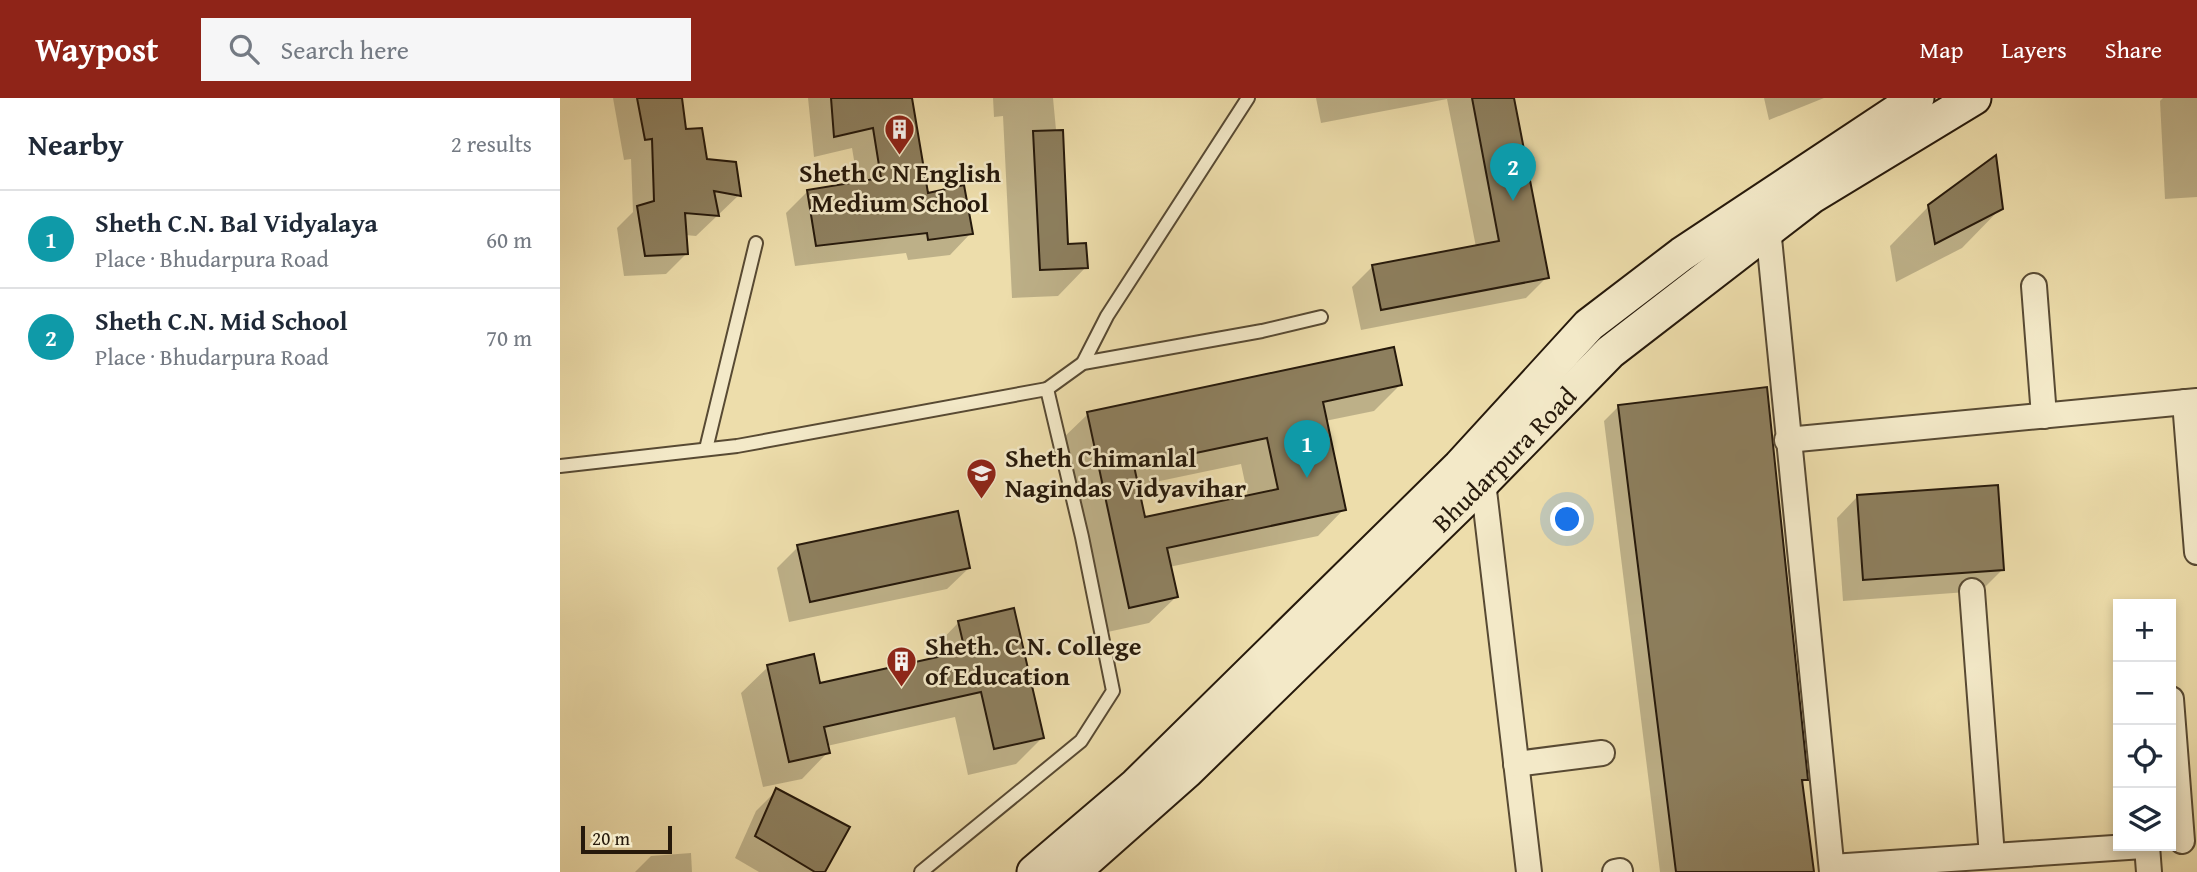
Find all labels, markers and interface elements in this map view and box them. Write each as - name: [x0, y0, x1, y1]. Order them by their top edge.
- search box: [201, 18, 691, 81]
- text: Waypost: [35, 25, 159, 73]
- icon: search: [225, 30, 263, 68]
- text: Search here: [281, 30, 409, 69]
- text: Map: [1920, 32, 1963, 67]
- text: Layers: [2001, 32, 2067, 67]
- text: Share: [2105, 32, 2162, 67]
- building icon: Sheth C N English Medium School: [883, 113, 917, 157]
- text: Nearby: [28, 122, 124, 166]
- text: 2 results: [451, 127, 532, 160]
- pin: 2: [1490, 143, 1536, 201]
- place label: Sheth C N English Medium School: [799, 153, 1002, 222]
- text: Sheth C.N. Bal Vidyalaya: [95, 203, 378, 242]
- text: 1: [45, 223, 57, 256]
- text: 60 m: [486, 223, 532, 256]
- text: Place · Bhudarpura Road: [95, 242, 329, 275]
- text: Sheth C.N. Mid School: [95, 301, 348, 340]
- text: 2: [45, 321, 57, 354]
- text: 70 m: [486, 321, 532, 354]
- text: Place · Bhudarpura Road: [95, 340, 329, 373]
- street label: Bhudarpura Road: [1423, 377, 1585, 541]
- pin: 1: [1284, 420, 1330, 478]
- place label: Sheth Chimanlal Nagindas Vidyavihar: [1005, 438, 1246, 507]
- school or university icon: Sheth Chimanlal Nagindas Vidyavihar: [965, 456, 999, 500]
- your location: [1550, 502, 1584, 536]
- map controls: [2113, 599, 2176, 851]
- button: +: [2113, 599, 2176, 662]
- place label: Sheth. C.N. College of Education: [925, 626, 1142, 695]
- building icon: Sheth. C.N. College of Education: [885, 644, 919, 688]
- button: −: [2113, 662, 2176, 725]
- button: locate: [2113, 725, 2176, 788]
- button: layers: [2113, 788, 2176, 851]
- scale bar: [581, 823, 672, 855]
- text: 20 m: [592, 824, 630, 852]

